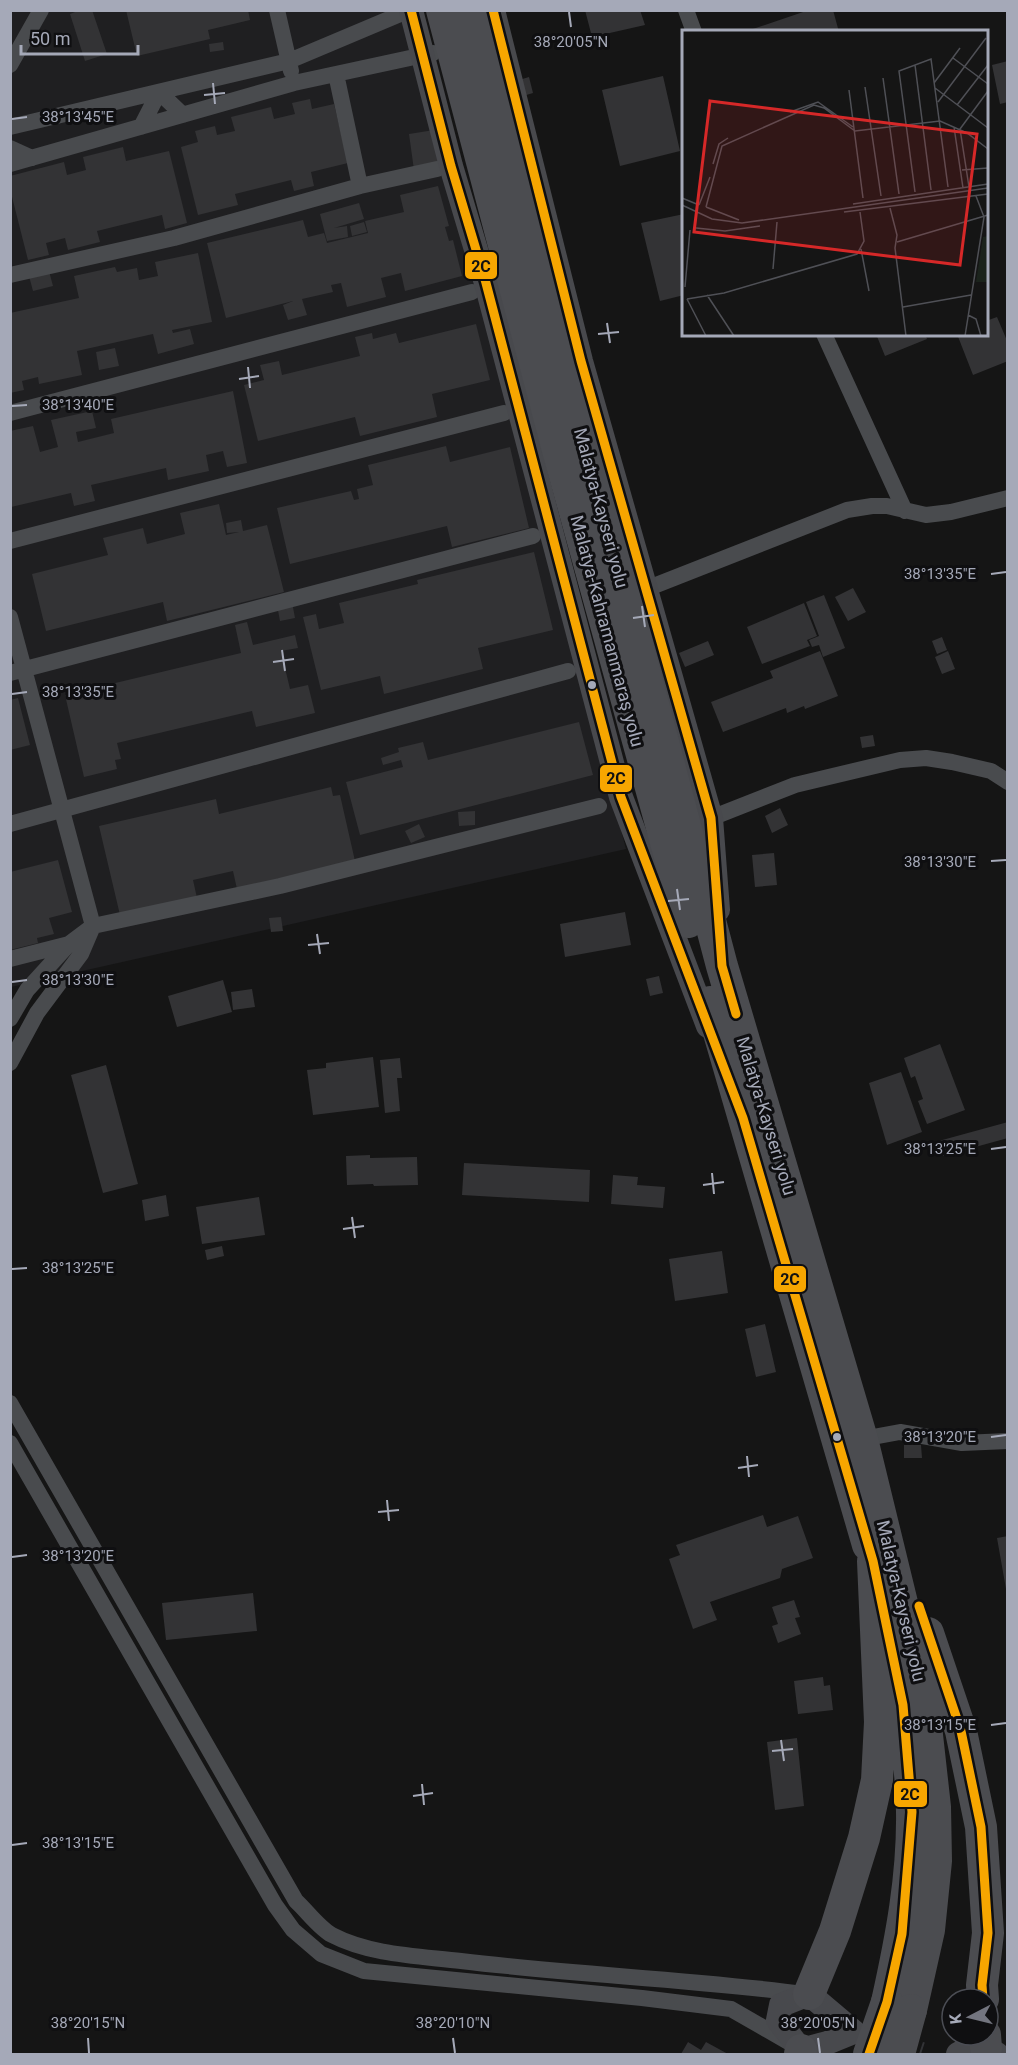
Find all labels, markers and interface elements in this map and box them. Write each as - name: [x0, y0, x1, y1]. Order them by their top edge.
- scale bar: [21, 18, 138, 56]
- text: 50 m: [30, 28, 70, 49]
- inset map: [682, 30, 988, 336]
- text: 38°20'05"N: [534, 33, 608, 51]
- text: 38°13'45"E: [42, 108, 115, 126]
- line badge: 2C: [464, 251, 498, 280]
- text: 2C: [471, 257, 491, 276]
- text: 38°13'40"E: [42, 396, 115, 414]
- street label: Malatya-Kayseri yolu: [570, 426, 633, 590]
- street label: Malatya-Kahramanmaraş yolu: [566, 513, 649, 749]
- text: 38°13'35"E: [904, 565, 977, 583]
- unlabelled marker: [586, 679, 598, 691]
- text: 38°13'35"E: [42, 683, 115, 701]
- line badge: 2C: [599, 764, 633, 793]
- text: 2C: [606, 769, 626, 788]
- text: 38°13'30"E: [904, 853, 977, 871]
- text: 38°13'30"E: [42, 971, 115, 989]
- street label: Malatya-Kayseri yolu: [732, 1034, 801, 1198]
- text: 38°13'25"E: [904, 1140, 977, 1158]
- text: 38°13'25"E: [42, 1259, 115, 1277]
- line badge: 2C: [773, 1265, 807, 1293]
- text: 2C: [780, 1270, 800, 1289]
- text: 38°13'20"E: [904, 1428, 977, 1446]
- unlabelled marker: [831, 1431, 843, 1443]
- street label: Malatya-Kayseri yolu: [873, 1518, 930, 1684]
- text: 38°13'20"E: [42, 1547, 115, 1565]
- text: 38°13'15"E: [904, 1716, 977, 1734]
- line badge: 2C: [893, 1780, 928, 1808]
- text: 2C: [900, 1785, 920, 1804]
- text: 38°13'15"E: [42, 1834, 115, 1852]
- north arrow: [940, 1987, 1000, 2047]
- text: K: [945, 2012, 966, 2025]
- text: 38°20'15"N: [51, 2014, 125, 2032]
- text: 38°20'10"N: [416, 2014, 490, 2032]
- text: 38°20'05"N: [781, 2014, 855, 2032]

